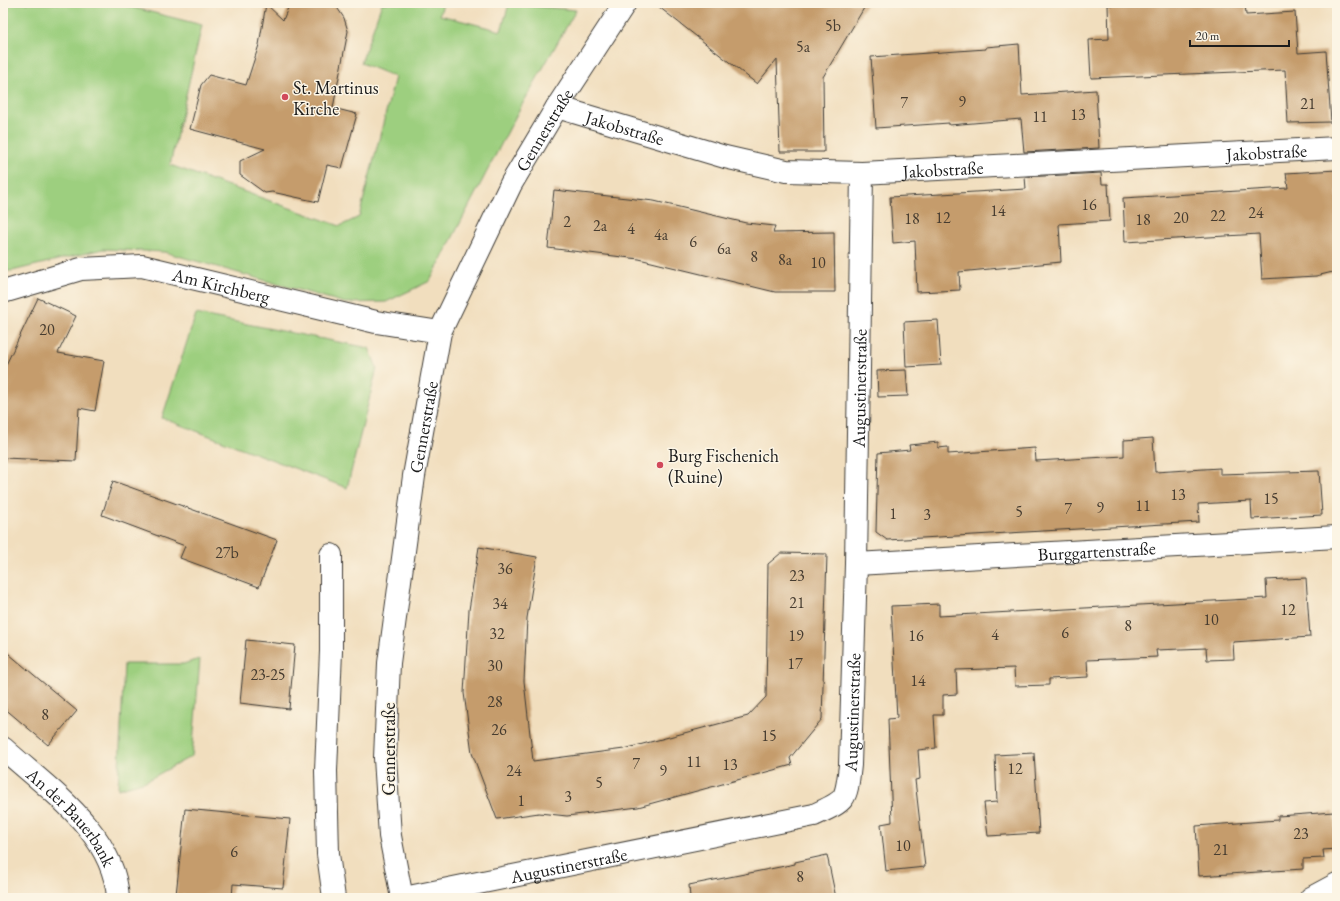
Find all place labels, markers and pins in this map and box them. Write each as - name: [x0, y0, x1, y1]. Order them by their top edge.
- place label: St. Martinus Kirche: [293, 76, 379, 120]
- marker: St. Martinus Kirche: [280, 92, 290, 102]
- place label: Burg Fischenich (Ruine): [668, 444, 779, 488]
- marker: Burg Fischenich (Ruine): [655, 460, 665, 470]

